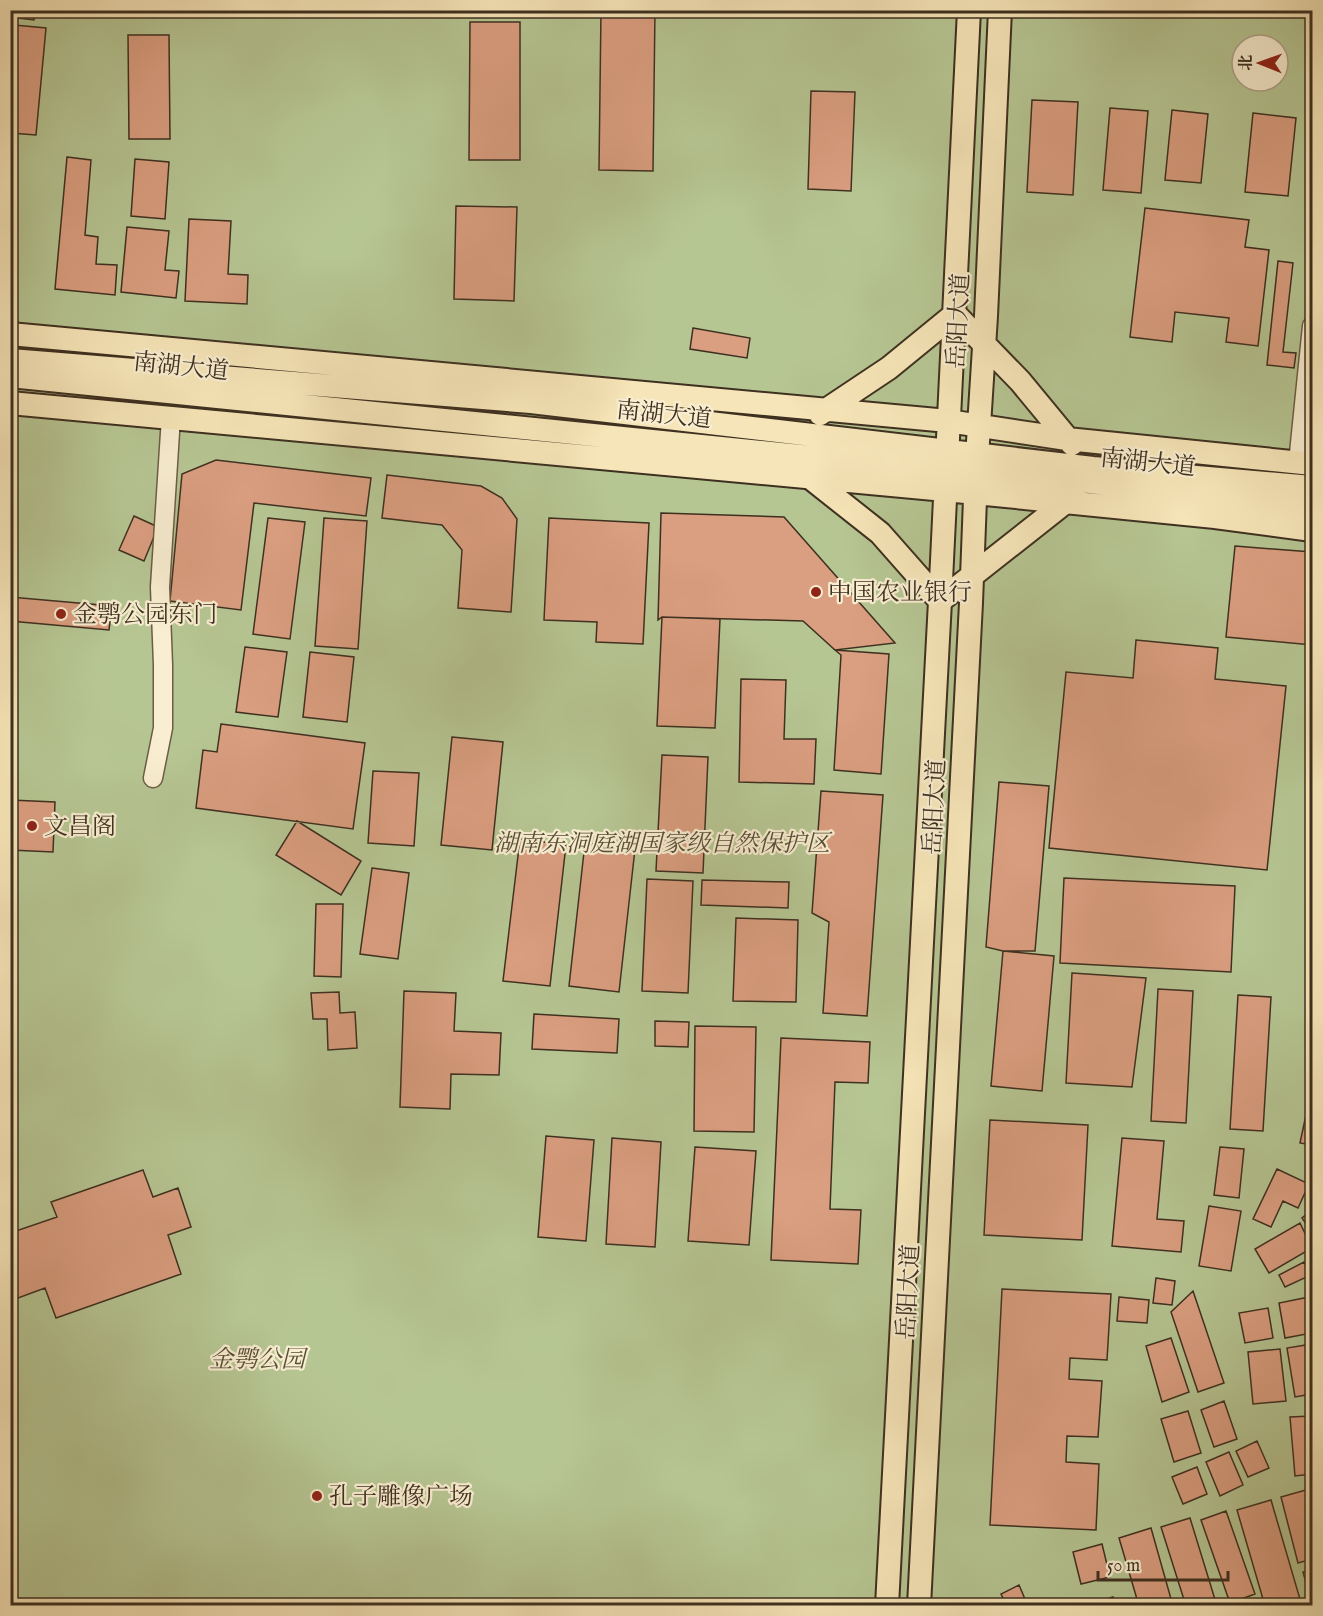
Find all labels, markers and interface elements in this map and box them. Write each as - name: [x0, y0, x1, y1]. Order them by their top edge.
- north arrow: [1230, 33, 1290, 93]
- text: 北: [1237, 55, 1257, 71]
- street label: 岳阳大道: [942, 272, 977, 370]
- street label: 南湖大道: [131, 347, 230, 388]
- street label: 南湖大道: [614, 395, 713, 436]
- street label: 南湖大道: [1098, 443, 1197, 484]
- place label: 中国农业银行: [828, 578, 972, 609]
- marker: 中国农业银行: [809, 585, 823, 599]
- place label: 金鹗公园东门: [73, 600, 217, 631]
- marker: 金鹗公园东门: [54, 607, 68, 621]
- street label: 岳阳大道: [918, 758, 953, 856]
- place label: 文昌阁: [44, 812, 116, 843]
- marker: 文昌阁: [25, 819, 39, 833]
- park label: 湖南东洞庭湖国家级自然保护区: [494, 829, 833, 860]
- street label: 岳阳大道: [892, 1243, 927, 1341]
- park label: 金鹗公园: [209, 1345, 309, 1376]
- place label: 孔子雕像广场: [329, 1482, 473, 1513]
- marker: 孔子雕像广场: [310, 1489, 324, 1503]
- scale bar: [1098, 1544, 1228, 1582]
- text: 50 m: [1107, 1555, 1140, 1578]

